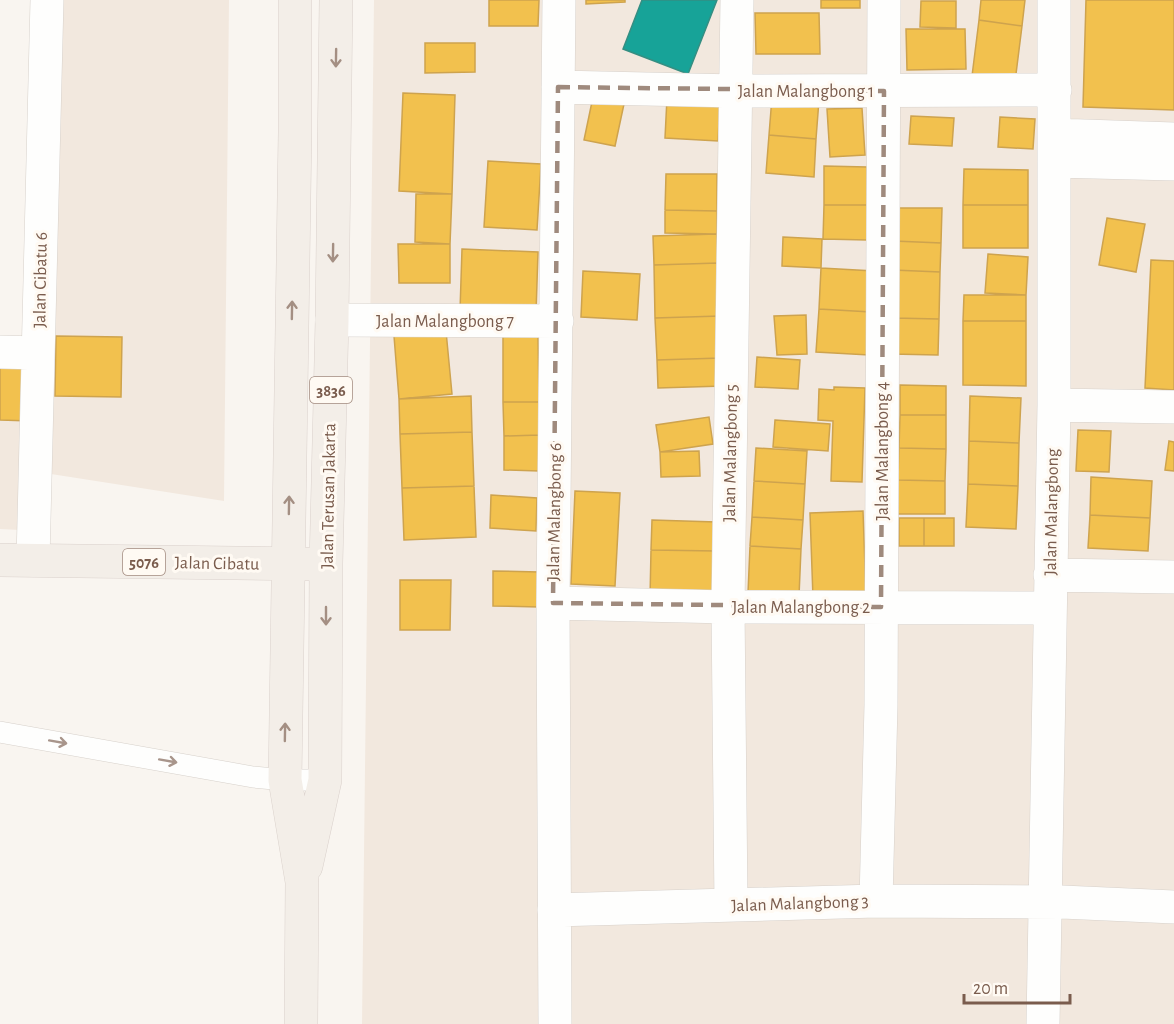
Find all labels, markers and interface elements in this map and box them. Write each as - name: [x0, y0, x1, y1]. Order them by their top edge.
- one-way arrow: [330, 48, 341, 68]
- street label: Jalan Malangbong 1: [738, 83, 874, 101]
- street label: Jalan Cibatu 6: [31, 232, 51, 328]
- one-way arrow: [327, 243, 339, 263]
- one-way arrow: [286, 301, 298, 321]
- street label: Jalan Malangbong 7: [376, 313, 514, 331]
- road number: 3836: [310, 377, 352, 403]
- street label: Jalan Malangbong 4: [874, 381, 892, 520]
- street label: Jalan Malangbong 5: [721, 384, 741, 522]
- street label: Jalan Terusan Jakarta: [319, 423, 339, 569]
- street label: Jalan Malangbong 6: [545, 442, 565, 582]
- street label: Jalan Malangbong: [1042, 448, 1062, 576]
- one-way arrow: [283, 496, 295, 516]
- road number: 5076: [123, 549, 165, 575]
- street label: Jalan Cibatu: [175, 554, 259, 574]
- street label: Jalan Malangbong 2: [732, 599, 870, 617]
- one-way arrow: [320, 606, 332, 626]
- one-way arrow: [280, 723, 291, 743]
- one-way arrow: [48, 736, 67, 747]
- one-way arrow: [157, 755, 177, 766]
- street label: Jalan Malangbong 3: [731, 893, 869, 915]
- scale bar: [964, 967, 1070, 1005]
- text: 20 m: [973, 980, 1008, 998]

